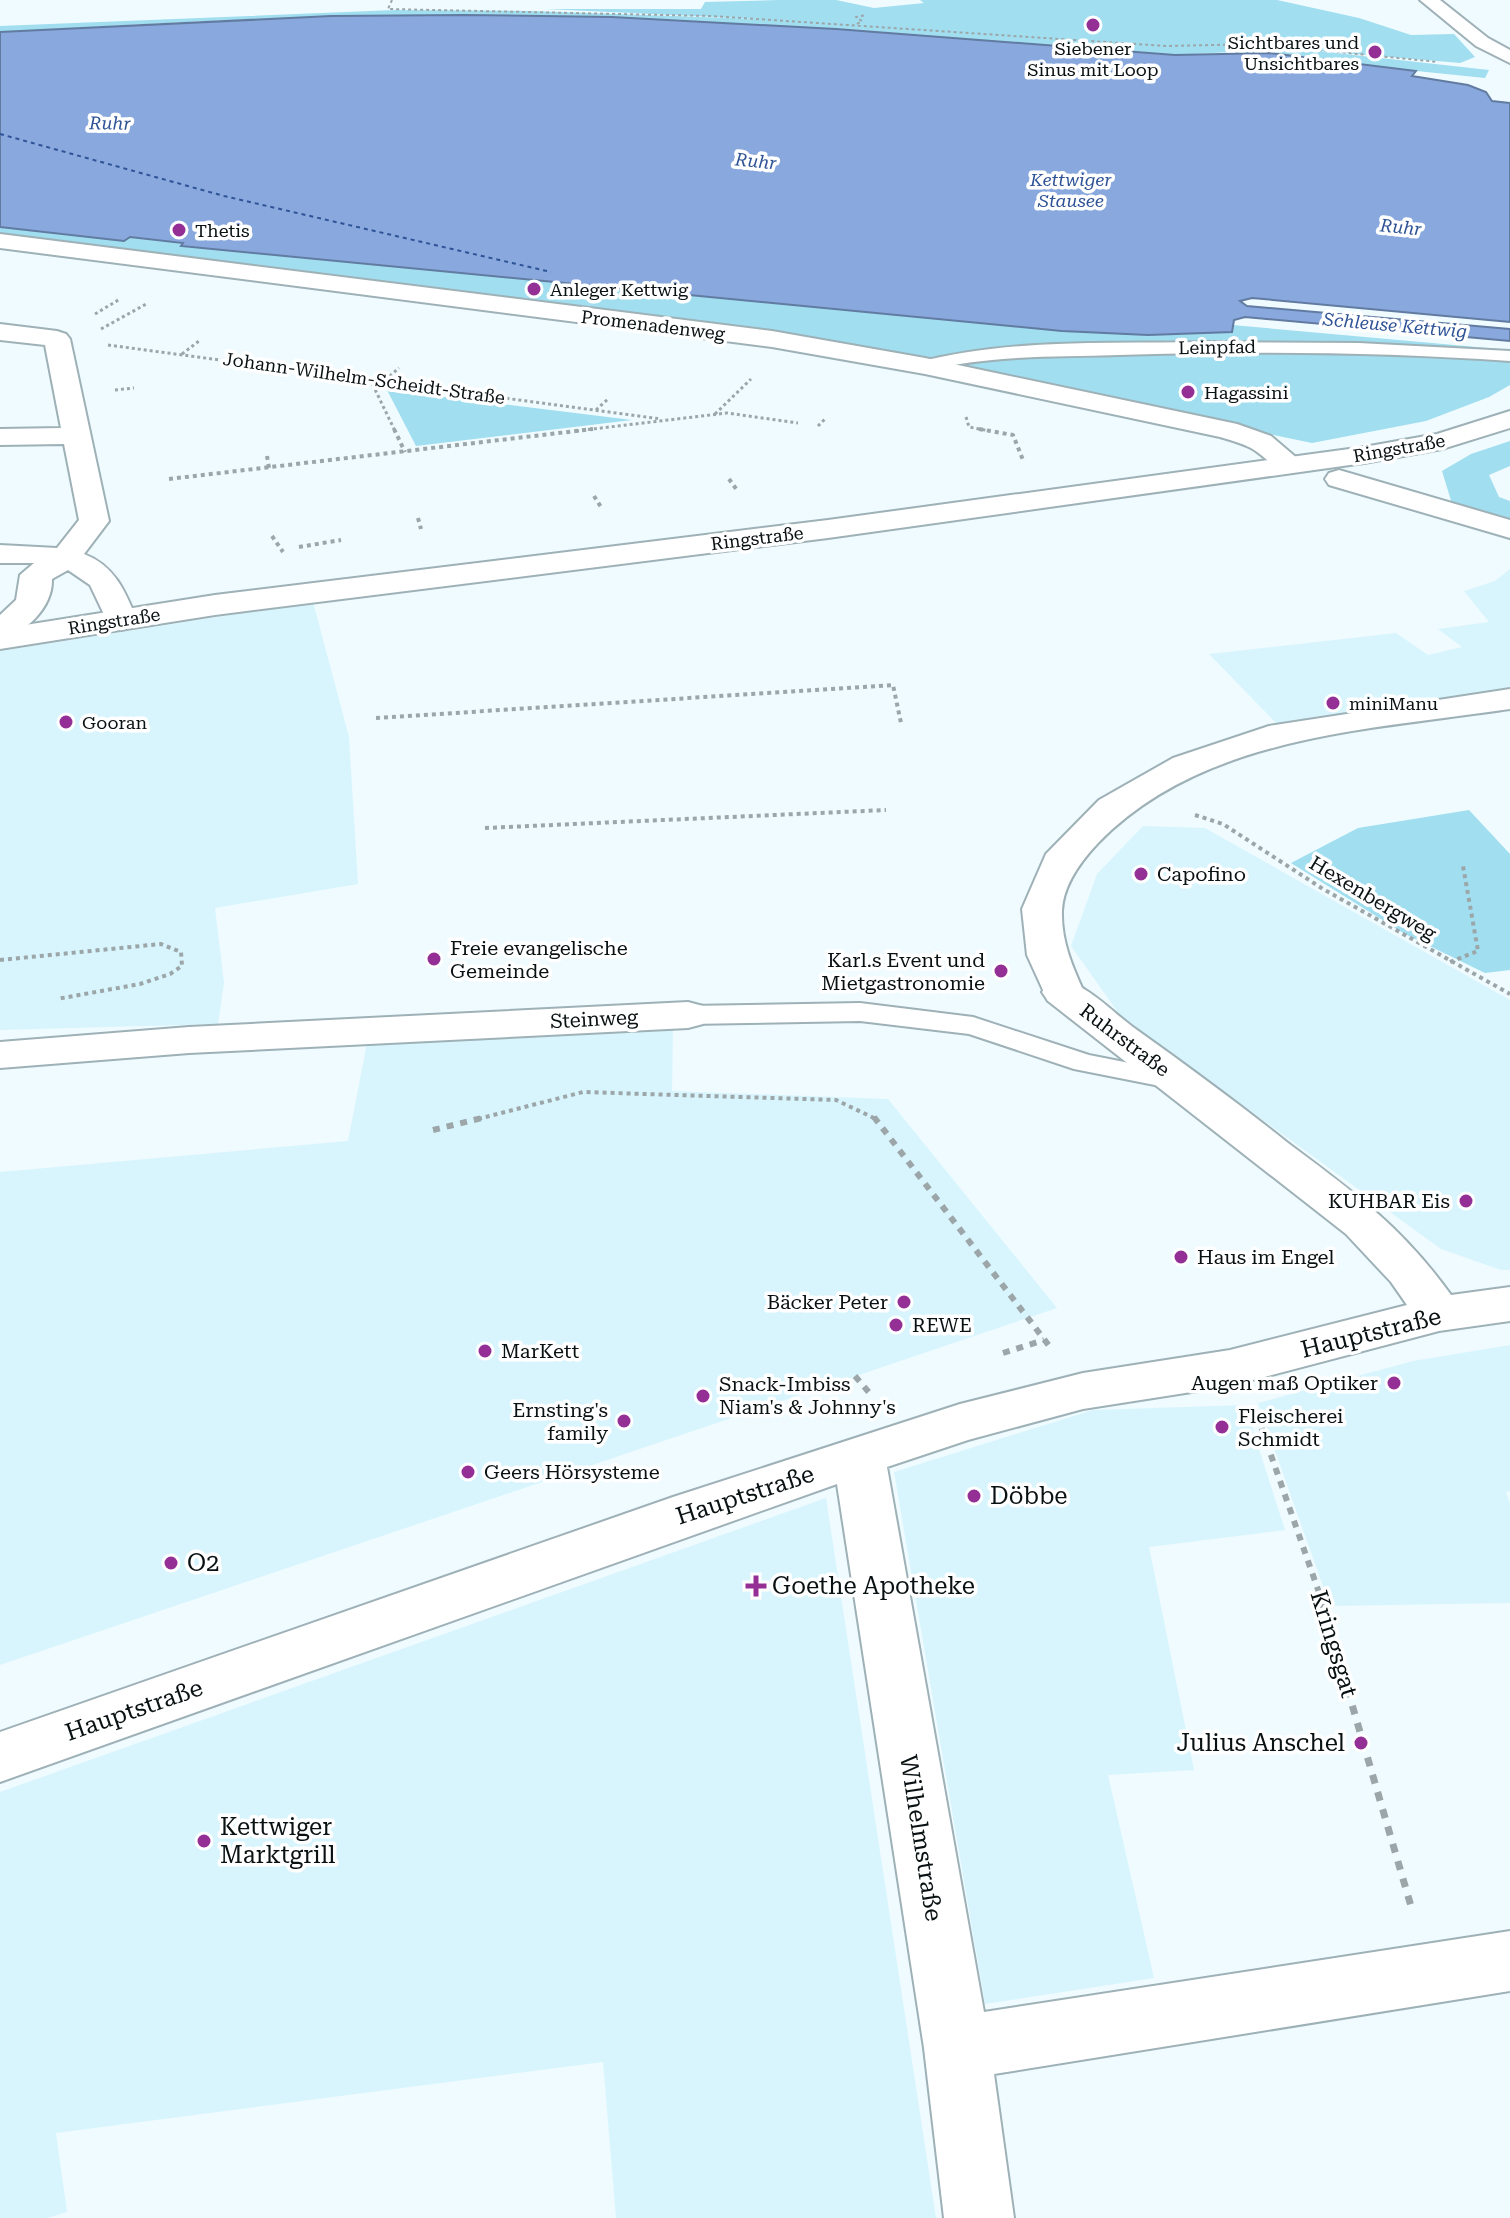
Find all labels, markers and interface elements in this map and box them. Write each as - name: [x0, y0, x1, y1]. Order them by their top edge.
- marker: Siebener Sinus mit Loop: [1084, 16, 1102, 34]
- place label: Sichtbares und Unsichtbares: [1228, 32, 1359, 74]
- place label: Siebener Sinus mit Loop: [1027, 38, 1159, 80]
- marker: Sichtbares und Unsichtbares: [1366, 43, 1384, 61]
- water label: Ruhr: [88, 112, 131, 134]
- water label: Ruhr: [733, 148, 778, 174]
- water label: Kettwiger Stausee: [1029, 169, 1112, 211]
- water label: Ruhr: [1378, 214, 1423, 240]
- place label: Thetis: [195, 220, 250, 241]
- marker: Thetis: [170, 221, 188, 239]
- place label: Anleger Kettwig: [550, 279, 689, 300]
- marker: Anleger Kettwig: [525, 280, 543, 298]
- street label: Promenadenweg: [580, 306, 727, 344]
- water label: Schleuse Kettwig: [1321, 308, 1468, 342]
- street label: Leinpfad: [1178, 336, 1257, 358]
- street label: Johann-Wilhelm-Scheidt-Straße: [222, 348, 507, 408]
- place label: Hagassini: [1204, 382, 1289, 403]
- marker: Hagassini: [1179, 383, 1197, 401]
- street label: Ringstraße: [1351, 430, 1447, 466]
- street label: Ringstraße: [709, 522, 805, 554]
- street label: Ringstraße: [66, 603, 162, 639]
- place label: miniManu: [1349, 693, 1438, 714]
- marker: miniManu: [1324, 694, 1342, 712]
- place label: Gooran: [82, 712, 147, 733]
- marker: Gooran: [57, 713, 75, 731]
- street label: Hexenbergweg: [1305, 851, 1441, 946]
- place label: Capofino: [1157, 862, 1246, 886]
- marker: Capofino: [1132, 865, 1150, 883]
- place label: Freie evangelische Gemeinde: [450, 936, 628, 983]
- place label: Karl.s Event und Mietgastronomie: [821, 948, 985, 995]
- marker: Freie evangelische Gemeinde: [425, 950, 443, 968]
- marker: Karl.s Event und Mietgastronomie: [992, 962, 1010, 980]
- street label: Ruhrstraße: [1075, 998, 1175, 1082]
- street label: Steinweg: [549, 1005, 639, 1033]
- place label: KUHBAR Eis: [1328, 1189, 1450, 1213]
- marker: KUHBAR Eis: [1457, 1192, 1475, 1210]
- place label: Haus im Engel: [1197, 1245, 1334, 1269]
- marker: Haus im Engel: [1172, 1248, 1190, 1266]
- place label: Bäcker Peter: [767, 1290, 888, 1314]
- marker: Bäcker Peter: [895, 1293, 913, 1311]
- street label: Hauptstraße: [1298, 1302, 1444, 1364]
- place label: REWE: [912, 1313, 972, 1337]
- marker: REWE: [887, 1316, 905, 1334]
- place label: MarKett: [501, 1339, 580, 1363]
- marker: MarKett: [476, 1342, 494, 1360]
- place label: Augen maß Optiker: [1191, 1371, 1378, 1395]
- place label: Snack-Imbiss Niam's & Johnny's: [719, 1372, 896, 1419]
- marker: Augen maß Optiker: [1385, 1374, 1403, 1392]
- marker: Snack-Imbiss Niam's & Johnny's: [694, 1387, 712, 1405]
- place label: Ernsting's family: [512, 1398, 608, 1445]
- place label: Fleischerei Schmidt: [1238, 1404, 1344, 1451]
- marker: Ernsting's family: [615, 1412, 633, 1430]
- marker: Fleischerei Schmidt: [1213, 1418, 1231, 1436]
- place label: Geers Hörsysteme: [484, 1460, 660, 1484]
- street label: Hauptstraße: [672, 1460, 818, 1530]
- marker: Geers Hörsysteme: [459, 1463, 477, 1481]
- place label: Döbbe: [990, 1482, 1068, 1510]
- marker: Döbbe: [965, 1487, 983, 1505]
- place label: O2: [187, 1549, 220, 1577]
- marker: O2: [162, 1554, 180, 1572]
- place label: Goethe Apotheke: [772, 1572, 975, 1600]
- marker: Goethe Apotheke: [747, 1577, 765, 1595]
- street label: Kringsgat: [1304, 1587, 1364, 1701]
- street label: Hauptstraße: [62, 1673, 206, 1747]
- place label: Julius Anschel: [1176, 1729, 1345, 1757]
- marker: Julius Anschel: [1352, 1734, 1370, 1752]
- street label: Wilhelmstraße: [894, 1753, 948, 1923]
- place label: Kettwiger Marktgrill: [220, 1813, 336, 1869]
- marker: Kettwiger Marktgrill: [195, 1832, 213, 1850]

